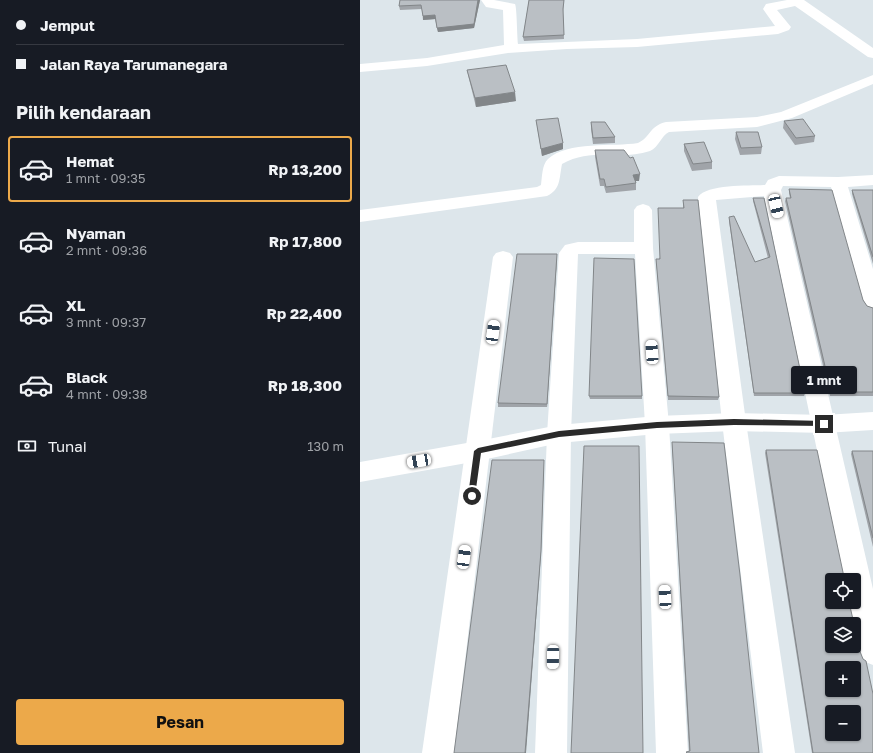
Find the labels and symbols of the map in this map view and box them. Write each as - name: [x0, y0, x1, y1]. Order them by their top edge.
- car: [767, 193, 785, 219]
- car: [485, 319, 501, 345]
- car: [645, 340, 659, 364]
- callout: 1 mnt: [791, 366, 857, 394]
- route end: [815, 415, 833, 433]
- car: [406, 453, 432, 469]
- route start: [463, 487, 481, 505]
- car: [456, 544, 472, 570]
- car: [658, 585, 672, 609]
- car: [547, 645, 559, 669]

